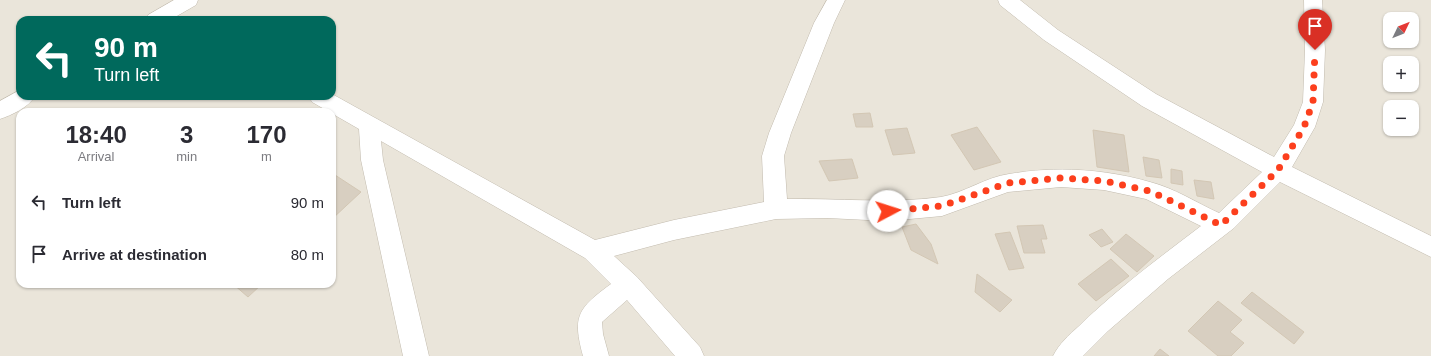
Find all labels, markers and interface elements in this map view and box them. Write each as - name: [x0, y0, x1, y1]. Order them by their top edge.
- pin: [1298, 9, 1332, 50]
- north arrow: [1383, 12, 1419, 48]
- map controls: [1383, 12, 1419, 136]
- icon: arrive: [1304, 15, 1326, 37]
- icon: left: [28, 32, 80, 84]
- text: 90 m: [94, 32, 158, 63]
- button: +: [1383, 56, 1419, 92]
- text: Turn left: [94, 65, 159, 85]
- button: −: [1383, 100, 1419, 136]
- text: 18:40: [65, 121, 127, 148]
- text: 3: [180, 121, 193, 148]
- text: 170: [247, 121, 287, 148]
- text: Arrival: [78, 149, 115, 164]
- text: min: [176, 149, 197, 164]
- text: m: [261, 149, 272, 164]
- position arrow: [867, 190, 909, 232]
- icon: left: [28, 191, 50, 213]
- text: Turn left: [62, 194, 121, 211]
- text: 90 m: [291, 194, 324, 211]
- icon: arrive: [28, 243, 50, 265]
- text: Arrive at destination: [62, 246, 207, 263]
- text: 80 m: [291, 246, 324, 263]

